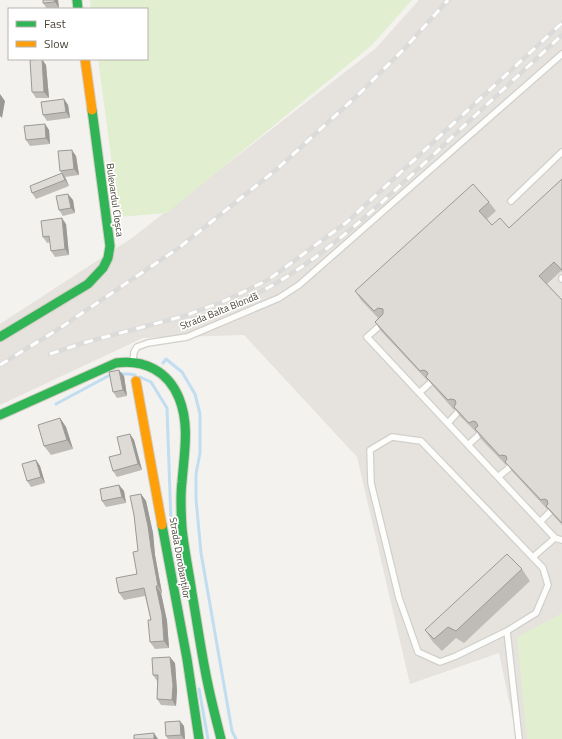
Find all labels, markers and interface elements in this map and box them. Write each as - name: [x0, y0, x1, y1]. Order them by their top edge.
- legend: [8, 8, 148, 60]
- text: Fast: [44, 14, 67, 33]
- text: Slow: [44, 34, 69, 53]
- street label: Bulevardul Cloșca: [102, 162, 128, 238]
- street label: Strada Balta Blondă: [178, 288, 260, 334]
- street label: Strada Dorobanților: [165, 516, 195, 600]

